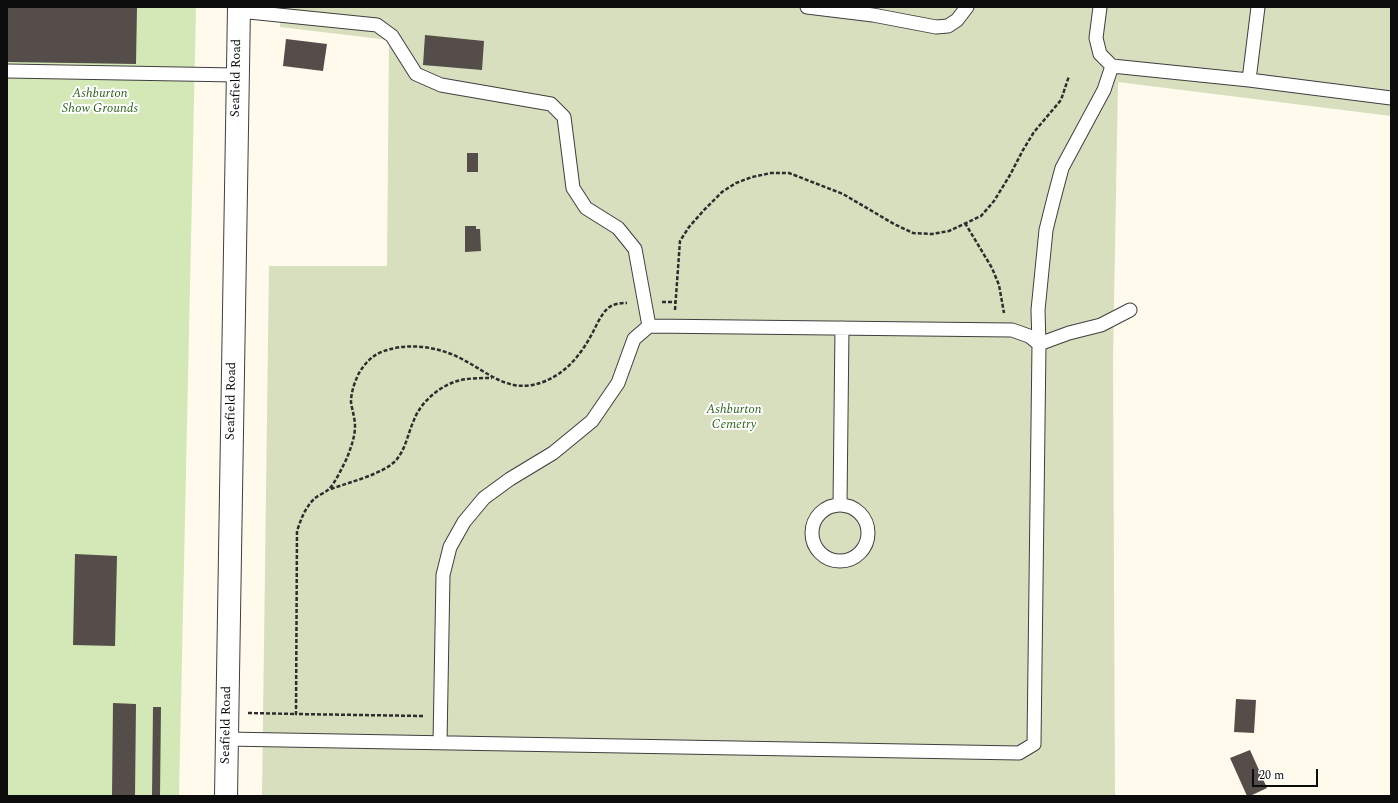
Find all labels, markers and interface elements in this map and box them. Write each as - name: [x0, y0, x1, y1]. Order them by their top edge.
- street label: Seafield Road: [229, 39, 245, 117]
- park label: Ashburton Show Grounds: [62, 86, 138, 117]
- street label: Seafield Road: [224, 362, 240, 440]
- park label: Ashburton Cemetry: [706, 402, 762, 433]
- street label: Seafield Road: [219, 686, 235, 764]
- scale bar: [1254, 761, 1320, 787]
- text: 20 m: [1259, 766, 1284, 785]

